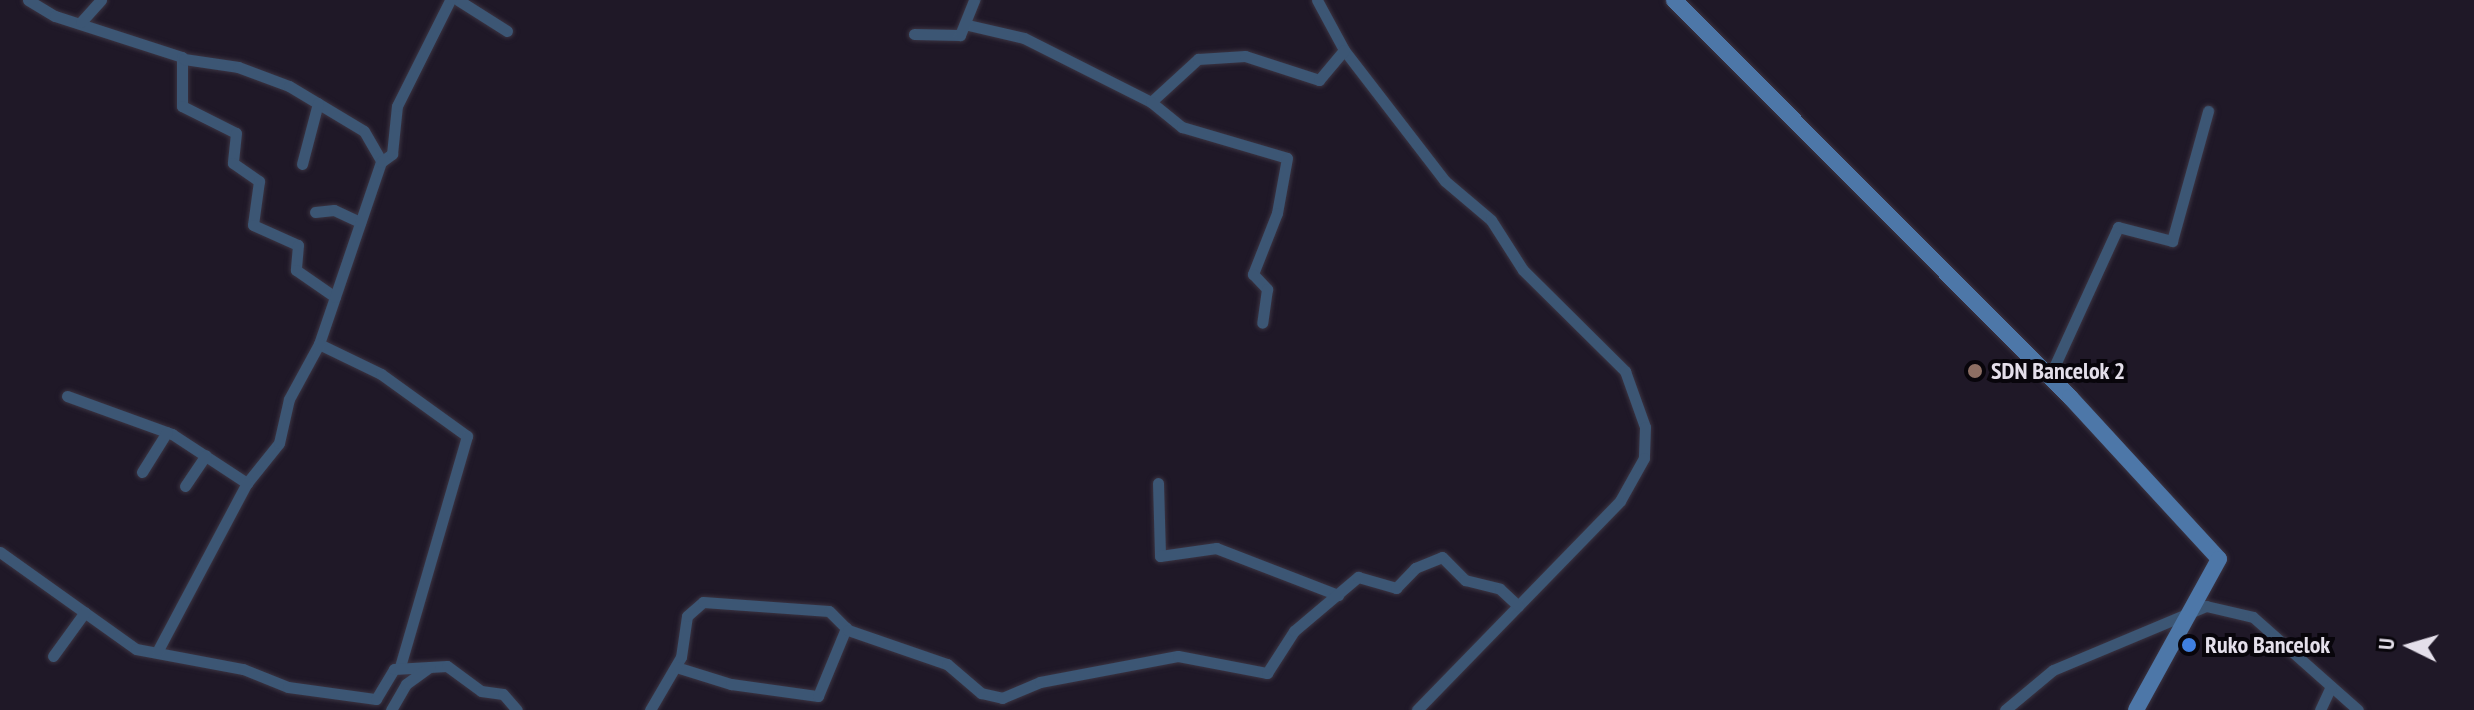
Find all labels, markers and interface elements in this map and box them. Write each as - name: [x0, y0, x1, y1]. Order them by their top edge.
- place label: SDN Bancelok 2: [1991, 357, 2126, 385]
- marker: SDN Bancelok 2: [1966, 362, 1984, 380]
- north arrow: [2370, 606, 2450, 686]
- place label: Ruko Bancelok: [2205, 631, 2330, 659]
- marker: Ruko Bancelok: [2180, 636, 2198, 654]
- text: U: [2372, 637, 2401, 651]

